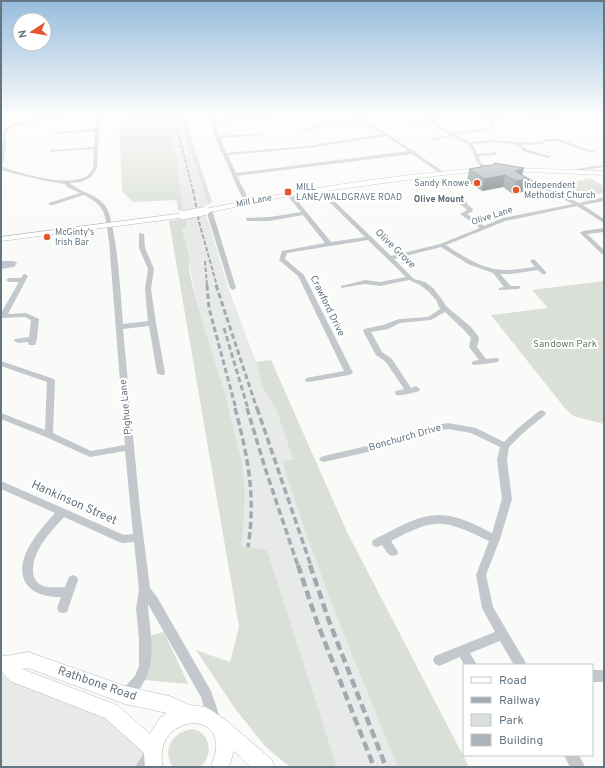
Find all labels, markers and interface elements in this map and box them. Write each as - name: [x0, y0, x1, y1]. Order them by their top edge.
- north arrow: [12, 12, 52, 52]
- text: N: [16, 29, 31, 39]
- place label: Sandy Knowe: [414, 178, 469, 189]
- marker: Sandy Knowe: [472, 178, 482, 188]
- place label: Independent Methodist Church: [524, 180, 595, 201]
- place label: MILL LANE/WALDGRAVE ROAD: [296, 182, 402, 203]
- marker: Independent Methodist Church: [511, 185, 521, 195]
- marker: MILL LANE/WALDGRAVE ROAD: [283, 187, 293, 197]
- street label: Mill Lane: [235, 192, 273, 210]
- district label: Olive Mount: [414, 194, 465, 205]
- street label: Olive Lane: [470, 204, 514, 228]
- street label: Olive Grove: [372, 226, 418, 272]
- place label: McGinty's Irish Bar: [55, 227, 94, 248]
- marker: McGinty's Irish Bar: [42, 232, 52, 242]
- street label: Crawford Drive: [307, 273, 347, 339]
- park label: Sandown Park: [533, 338, 597, 351]
- street label: Pighue Lane: [117, 379, 135, 435]
- street label: Bonchurch Drive: [367, 421, 443, 455]
- street label: Hankinson Street: [29, 477, 119, 529]
- street label: Rathbone Road: [55, 663, 139, 705]
- legend: [463, 664, 593, 756]
- text: Road: [499, 673, 527, 689]
- text: Railway: [499, 693, 540, 709]
- text: Park: [499, 713, 524, 729]
- text: Building: [499, 733, 543, 749]

